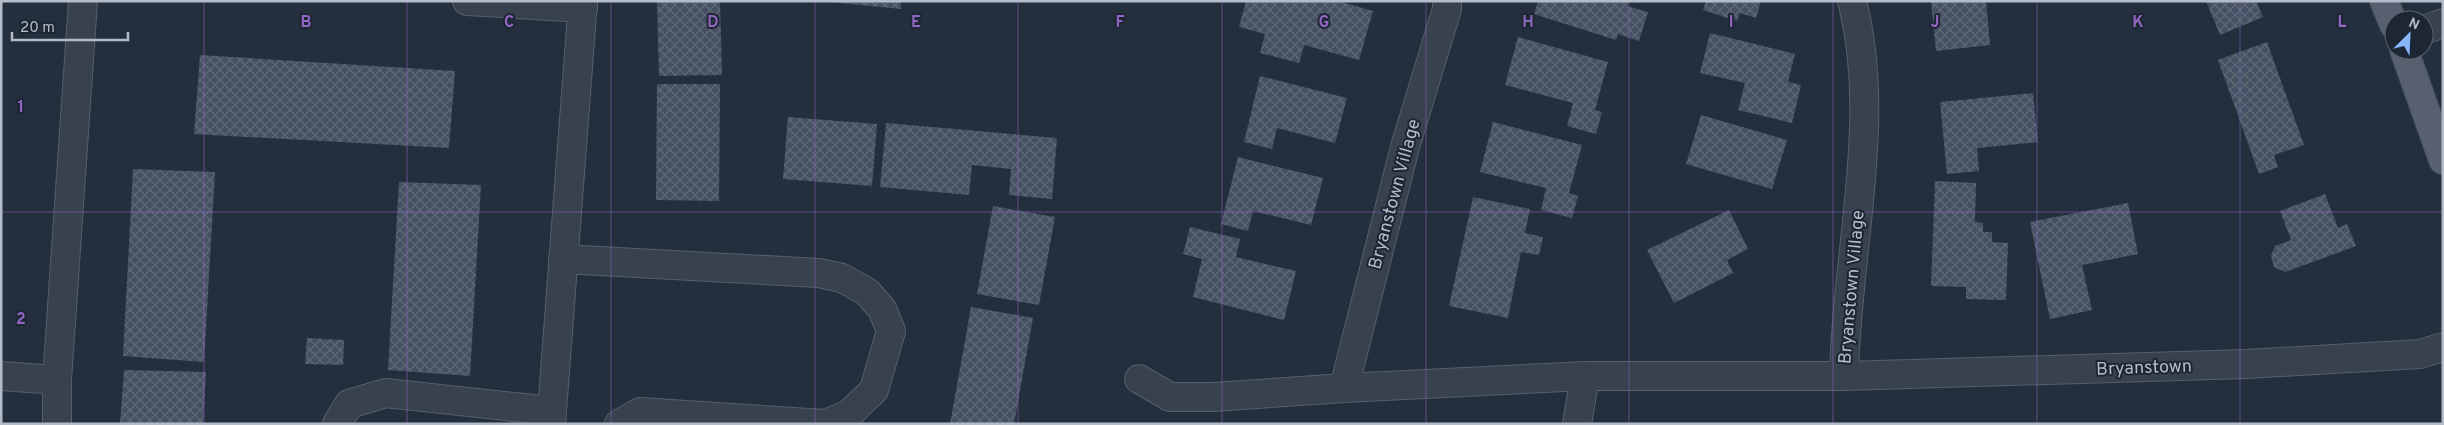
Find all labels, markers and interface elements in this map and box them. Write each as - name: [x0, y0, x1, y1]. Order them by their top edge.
- scale bar: [12, 10, 129, 42]
- north arrow: [2384, 10, 2434, 60]
- text: B: [300, 13, 312, 33]
- text: C: [504, 13, 514, 33]
- text: D: [707, 13, 719, 33]
- text: E: [911, 13, 921, 33]
- text: F: [1115, 13, 1125, 33]
- text: G: [1319, 13, 1329, 33]
- text: H: [1522, 13, 1534, 33]
- text: I: [1729, 13, 1733, 33]
- text: J: [1931, 13, 1939, 33]
- text: K: [2132, 13, 2144, 33]
- text: L: [2337, 13, 2347, 33]
- text: N: [2406, 15, 2422, 34]
- text: 20 m: [20, 19, 55, 38]
- text: 1: [18, 98, 24, 118]
- street label: Bryanstown Village: [1364, 117, 1427, 272]
- street label: Bryanstown Village: [1834, 209, 1871, 365]
- text: 2: [16, 310, 26, 330]
- street label: Bryanstown: [2096, 355, 2192, 382]

